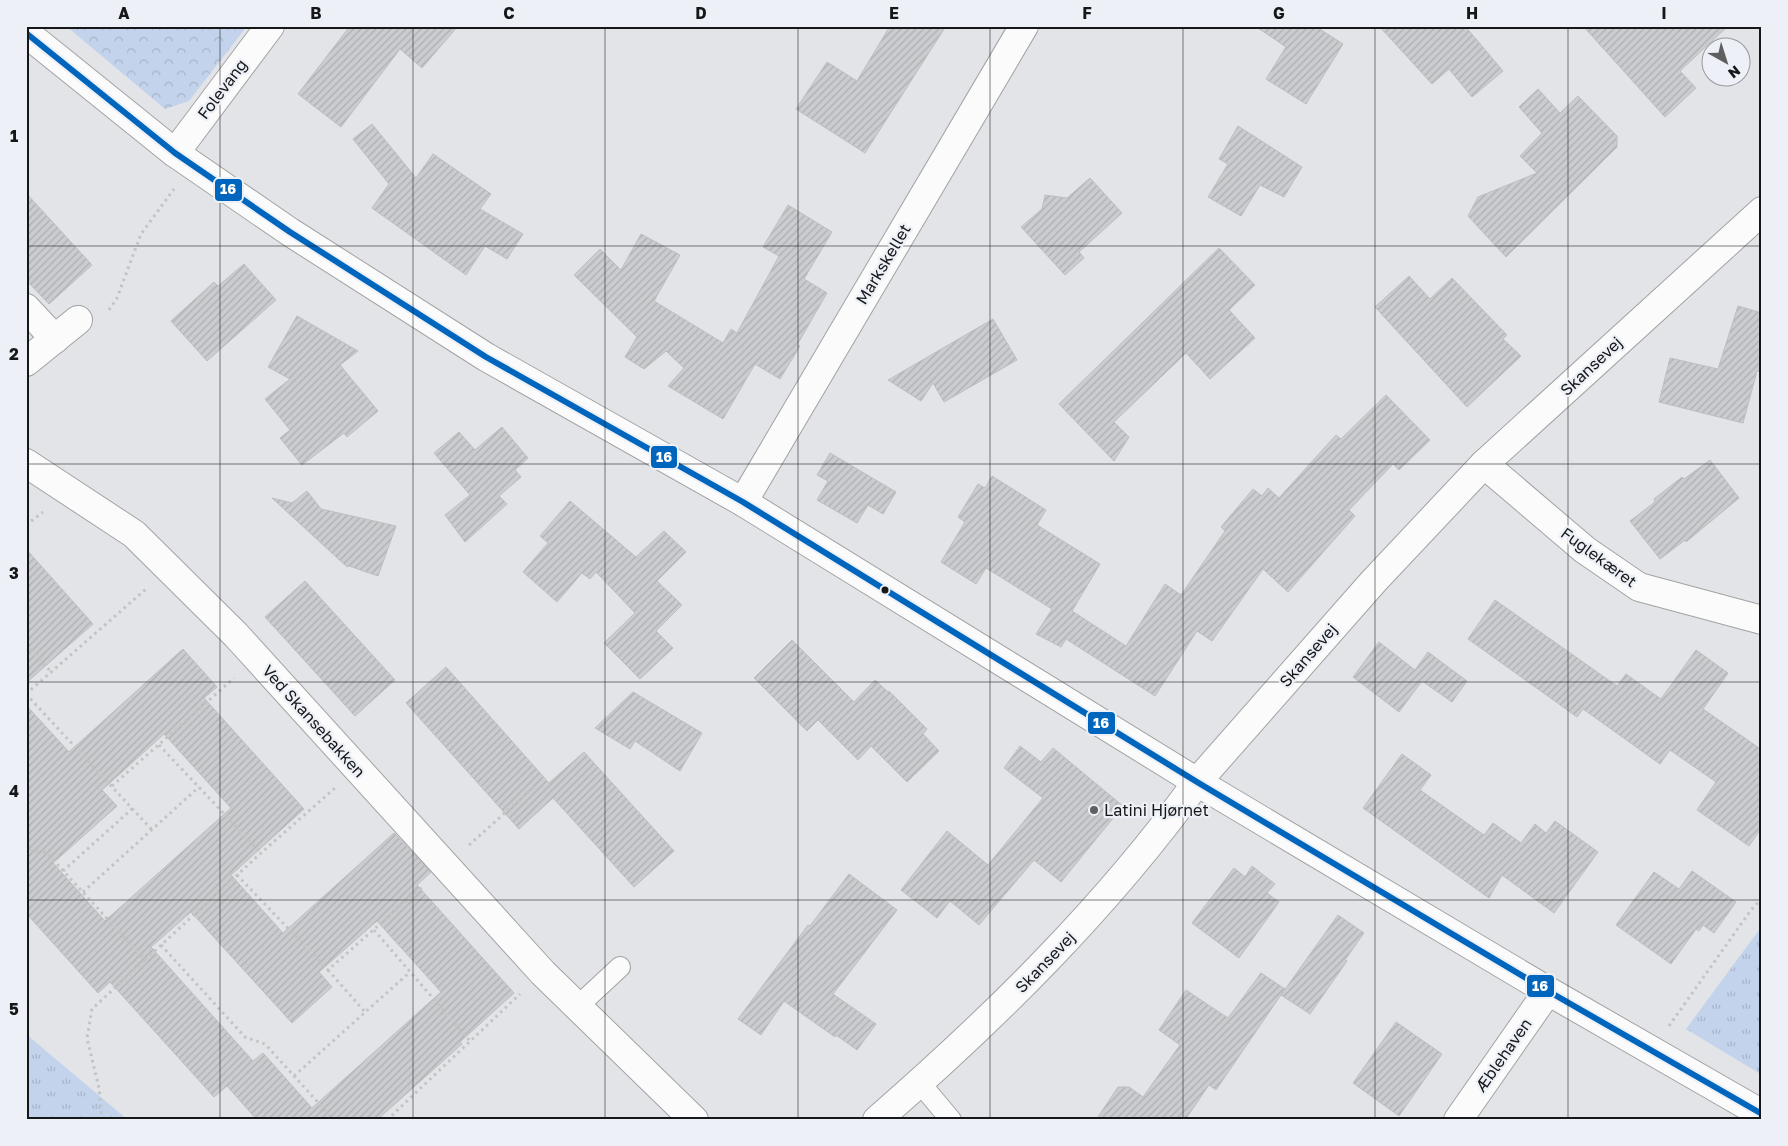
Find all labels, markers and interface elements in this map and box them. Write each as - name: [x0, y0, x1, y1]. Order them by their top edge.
- text: A: [118, 3, 130, 23]
- text: B: [310, 3, 322, 23]
- text: C: [503, 3, 515, 23]
- text: D: [695, 3, 707, 23]
- text: E: [889, 3, 899, 23]
- text: F: [1082, 3, 1092, 23]
- text: G: [1273, 3, 1285, 23]
- text: H: [1466, 3, 1478, 23]
- text: I: [1661, 3, 1667, 23]
- north arrow: [1700, 38, 1750, 88]
- street label: Folevang: [193, 55, 251, 123]
- text: N: [1725, 63, 1744, 82]
- text: 1: [10, 126, 18, 146]
- line badge: 16: [214, 178, 243, 202]
- text: 16: [220, 180, 236, 197]
- street label: Markskellet: [851, 220, 915, 308]
- street label: Skansevej: [1556, 332, 1626, 400]
- text: 2: [9, 344, 19, 364]
- line badge: 16: [650, 445, 678, 469]
- text: 16: [656, 448, 672, 465]
- street label: Fuglekæret: [1557, 523, 1641, 591]
- text: 3: [9, 563, 19, 583]
- unlabelled marker: [880, 585, 890, 595]
- street label: Skansevej: [1275, 619, 1341, 691]
- street label: Ved Skansebakken: [258, 661, 370, 781]
- line badge: 16: [1087, 711, 1116, 735]
- text: 16: [1093, 714, 1109, 731]
- text: 4: [9, 781, 19, 801]
- place label: Latini Hjørnet: [1104, 800, 1209, 820]
- marker: Latini Hjørnet: [1088, 804, 1100, 816]
- street label: Skansevej: [1011, 927, 1079, 997]
- line badge: 16: [1526, 974, 1555, 998]
- text: 16: [1532, 977, 1548, 994]
- text: 5: [9, 999, 19, 1019]
- street label: Æblehaven: [1470, 1014, 1536, 1096]

